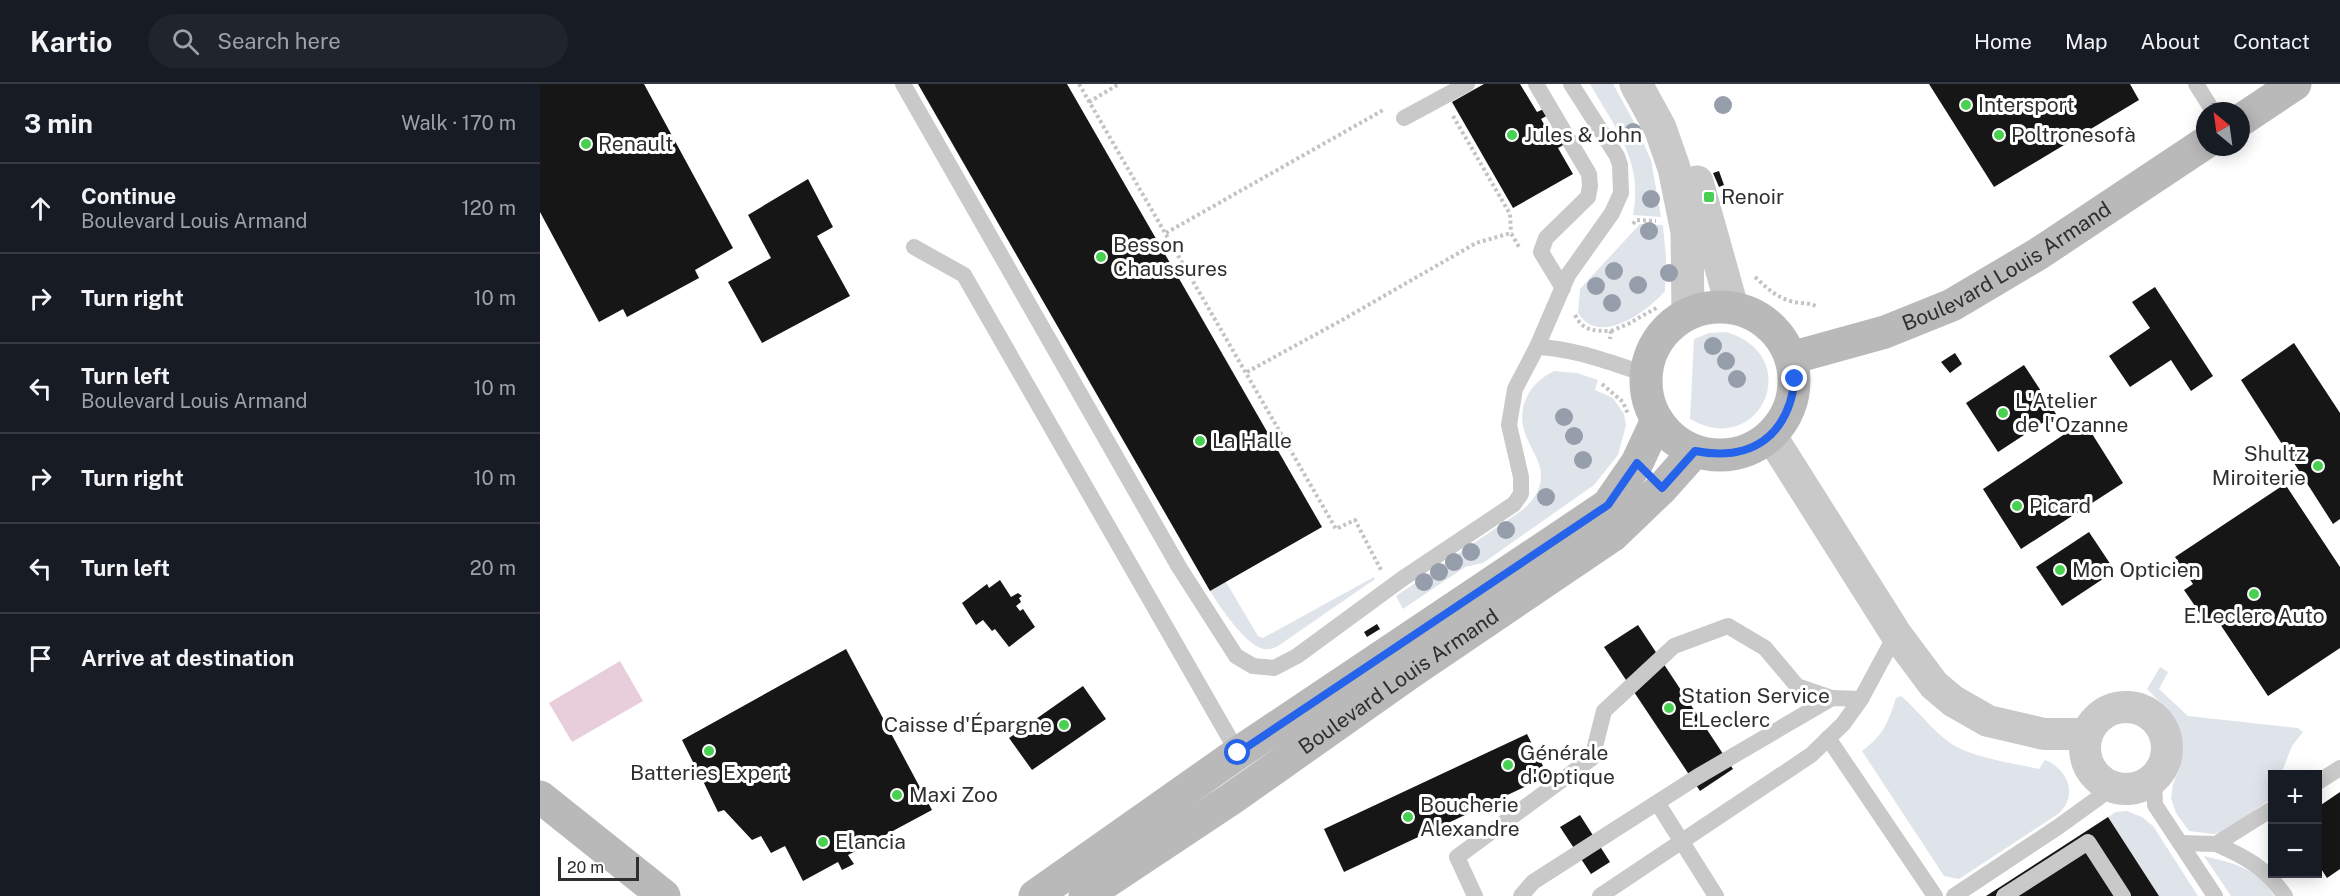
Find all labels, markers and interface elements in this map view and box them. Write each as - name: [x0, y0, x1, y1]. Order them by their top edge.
- search box: [148, 14, 568, 68]
- text: Kartio: [30, 25, 112, 58]
- icon: search: [169, 25, 202, 58]
- text: Search here: [217, 28, 341, 54]
- text: Home: [1974, 29, 2032, 54]
- text: Map: [2065, 29, 2108, 54]
- text: About: [2141, 29, 2200, 54]
- text: Contact: [2233, 29, 2310, 54]
- place label: Intersport: [1978, 92, 2075, 117]
- marker: Intersport: [1959, 98, 1973, 112]
- north arrow: [2196, 102, 2250, 156]
- text: 3 min: [24, 108, 93, 139]
- text: Walk · 170 m: [401, 111, 516, 135]
- place label: Jules & John: [1524, 122, 1642, 147]
- place label: Poltronesofà: [2011, 122, 2136, 147]
- marker: Jules & John: [1505, 128, 1519, 142]
- marker: Poltronesofà: [1992, 128, 2006, 142]
- place label: Renault: [598, 131, 674, 156]
- marker: Renault: [579, 137, 593, 151]
- text: Continue: [81, 183, 176, 209]
- place label: Renoir: [1721, 184, 1784, 209]
- marker: Renoir: [1702, 190, 1716, 204]
- icon: ahead: [24, 192, 57, 225]
- text: 120 m: [462, 196, 516, 220]
- street label: Boulevard Louis Armand: [1898, 196, 2116, 336]
- text: Boulevard Louis Armand: [81, 209, 307, 233]
- place label: Besson Chaussures: [1113, 232, 1227, 281]
- marker: Besson Chaussures: [1094, 250, 1108, 264]
- icon: right: [24, 282, 57, 315]
- text: Turn right: [81, 285, 184, 311]
- text: 10 m: [473, 286, 516, 310]
- text: Turn left: [81, 363, 170, 389]
- route end: [1781, 365, 1807, 391]
- icon: left: [24, 372, 57, 405]
- text: 10 m: [473, 376, 516, 400]
- place label: L'Atelier de l'Ozanne: [2015, 388, 2128, 437]
- text: Boulevard Louis Armand: [81, 389, 307, 413]
- marker: L'Atelier de l'Ozanne: [1996, 406, 2010, 420]
- place label: La Halle: [1212, 428, 1292, 453]
- marker: La Halle: [1193, 434, 1207, 448]
- place label: Shultz Miroiterie: [2212, 441, 2306, 490]
- marker: Shultz Miroiterie: [2311, 459, 2325, 473]
- icon: right: [24, 462, 57, 495]
- text: Turn right: [81, 465, 184, 491]
- text: 10 m: [473, 466, 516, 490]
- place label: Picard: [2029, 493, 2091, 518]
- marker: Picard: [2010, 499, 2024, 513]
- icon: left: [24, 552, 57, 585]
- text: Turn left: [81, 555, 170, 581]
- text: 20 m: [470, 556, 516, 580]
- place label: Mon Opticien: [2072, 557, 2201, 582]
- marker: Mon Opticien: [2053, 563, 2067, 577]
- marker: E.Leclerc Auto: [2247, 587, 2261, 601]
- street label: Boulevard Louis Armand: [1294, 603, 1503, 759]
- place label: E.Leclerc Auto: [2183, 603, 2325, 628]
- icon: arrive: [24, 642, 57, 675]
- text: Arrive at destination: [81, 645, 294, 671]
- place label: Station Service E.Leclerc: [1681, 683, 1830, 732]
- marker: Station Service E.Leclerc: [1662, 701, 1676, 715]
- place label: Caisse d'Épargne: [884, 712, 1052, 737]
- marker: Caisse d'Épargne: [1057, 718, 1071, 732]
- route start: [1224, 739, 1250, 765]
- place label: Générale d'Optique: [1520, 740, 1615, 789]
- marker: Batteries Expert: [702, 744, 716, 758]
- marker: Générale d'Optique: [1501, 758, 1515, 772]
- place label: Batteries Expert: [630, 760, 788, 785]
- map controls: [2268, 770, 2322, 878]
- button: +: [2268, 770, 2322, 824]
- place label: Maxi Zoo: [909, 782, 998, 807]
- marker: Maxi Zoo: [890, 788, 904, 802]
- place label: Boucherie Alexandre: [1420, 792, 1520, 841]
- marker: Boucherie Alexandre: [1401, 810, 1415, 824]
- button: −: [2268, 824, 2322, 878]
- place label: Elancia: [835, 829, 906, 854]
- marker: Elancia: [816, 835, 830, 849]
- scale bar: [558, 854, 639, 882]
- text: 20 m: [567, 858, 604, 877]

